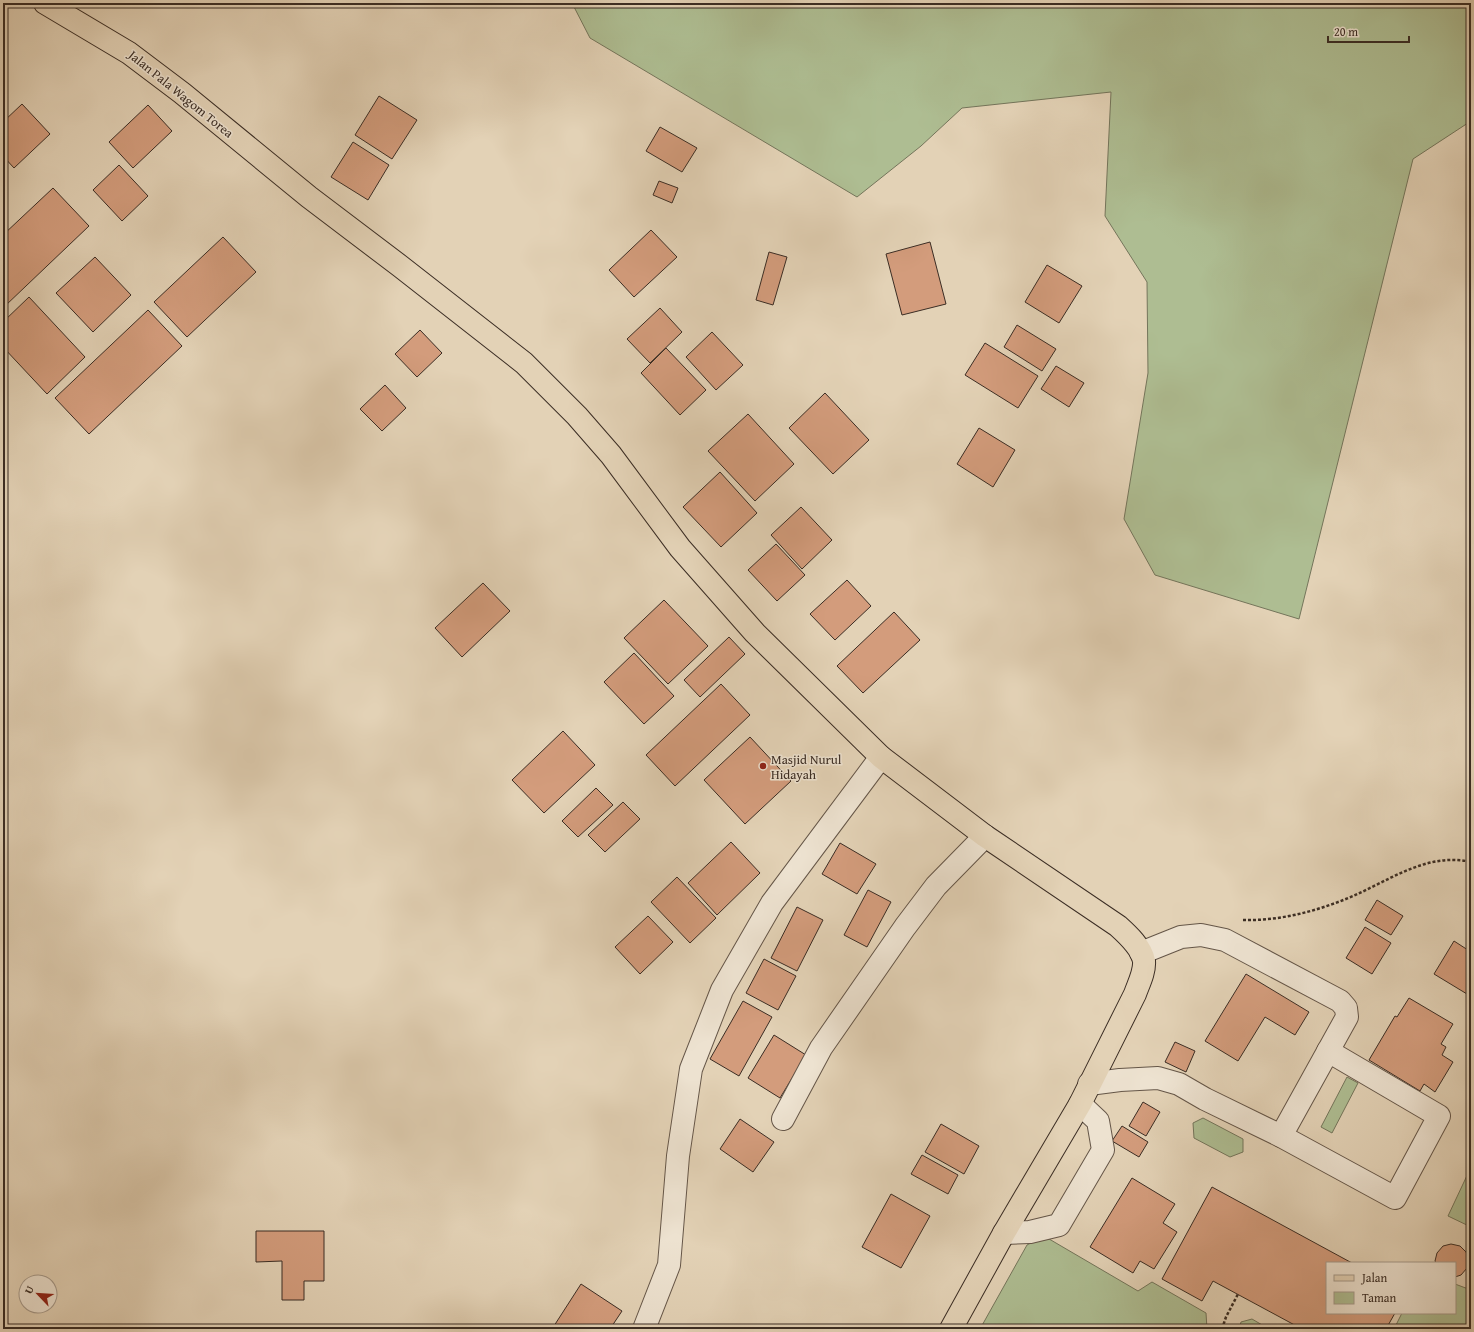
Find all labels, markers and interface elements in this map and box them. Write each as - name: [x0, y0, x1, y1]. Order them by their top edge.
- scale bar: [1328, 18, 1409, 44]
- text: 20 m: [1334, 23, 1358, 40]
- street label: Jalan Pala Wagom Torea: [123, 44, 238, 143]
- place label: Masjid Nurul Hidayah: [771, 750, 842, 784]
- marker: Masjid Nurul Hidayah: [758, 761, 768, 771]
- legend: [1326, 1262, 1456, 1314]
- text: Jalan: [1360, 1269, 1387, 1286]
- north arrow: [18, 1274, 58, 1314]
- text: U: [20, 1283, 38, 1297]
- text: Taman: [1362, 1289, 1396, 1306]

